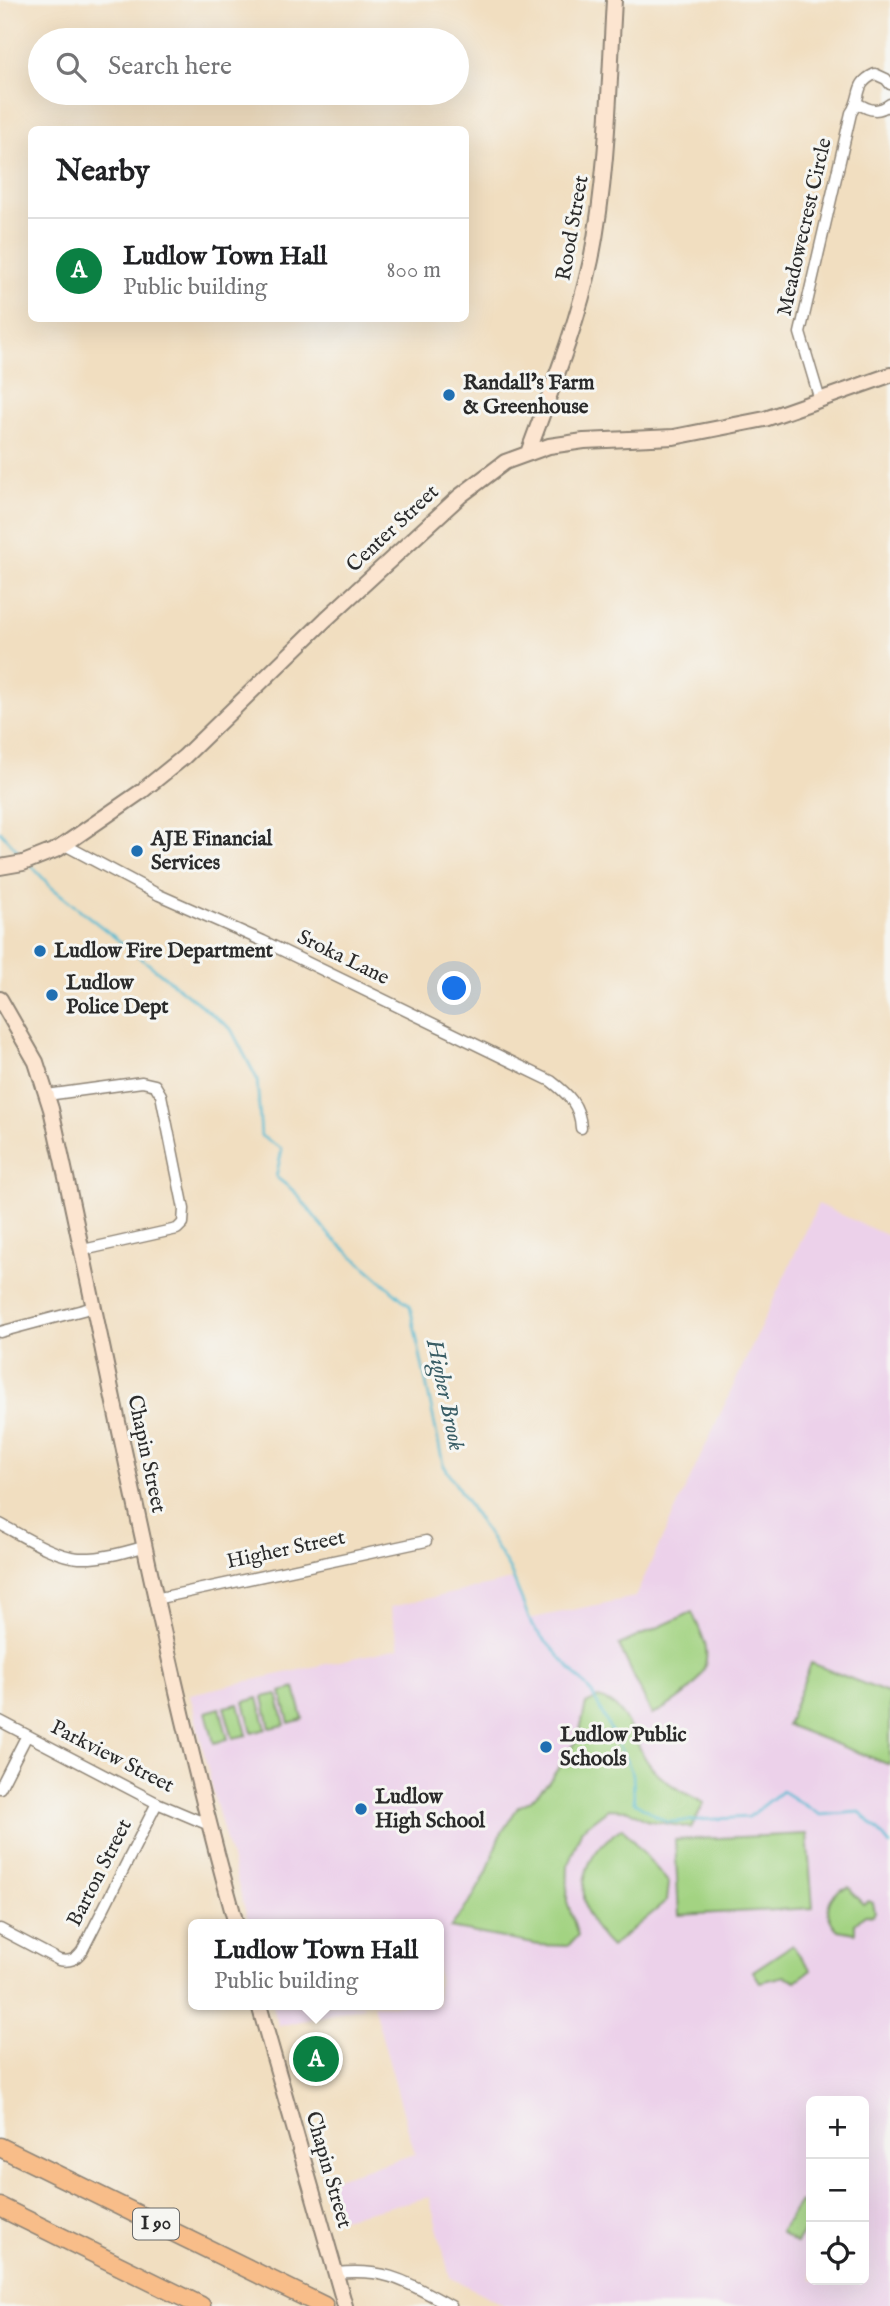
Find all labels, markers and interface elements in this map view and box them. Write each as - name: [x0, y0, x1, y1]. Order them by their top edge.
- search box: [28, 28, 469, 105]
- icon: search: [52, 48, 90, 86]
- text: Search here: [108, 50, 232, 83]
- street label: Meadowecrest Circle: [771, 135, 839, 319]
- text: Nearby: [56, 153, 149, 191]
- street label: Rood Street: [550, 173, 596, 283]
- text: Ludlow Town Hall: [123, 240, 327, 273]
- text: A: [71, 256, 87, 285]
- text: 800 m: [387, 256, 441, 285]
- text: Public building: [123, 273, 267, 302]
- place label: Randall's Farm & Greenhouse: [463, 370, 595, 421]
- marker: Randall's Farm & Greenhouse: [441, 387, 457, 403]
- street label: Center Street: [341, 479, 445, 579]
- place label: AJE Financial Services: [150, 826, 274, 877]
- marker: AJE Financial Services: [129, 843, 145, 859]
- street label: Sroka Lane: [292, 924, 394, 992]
- place label: Ludlow Fire Department: [54, 938, 274, 965]
- marker: Ludlow Fire Department: [32, 943, 48, 959]
- place label: Ludlow Police Dept: [66, 970, 169, 1021]
- your location: [437, 971, 471, 1005]
- marker: Ludlow Police Dept: [44, 987, 60, 1003]
- water label: Higher Brook: [418, 1336, 471, 1454]
- street label: Chapin Street: [120, 1392, 172, 1516]
- street label: Higher Street: [224, 1524, 348, 1576]
- street label: Parkview Street: [46, 1714, 178, 1800]
- place label: Ludlow Public Schools: [560, 1722, 687, 1773]
- marker: Ludlow Public Schools: [538, 1739, 554, 1755]
- place label: Ludlow High School: [375, 1784, 486, 1835]
- marker: Ludlow High School: [353, 1801, 369, 1817]
- street label: Barton Street: [61, 1815, 139, 1931]
- popup: [188, 1919, 444, 2010]
- text: Ludlow Town Hall: [214, 1934, 418, 1967]
- text: Public building: [214, 1967, 358, 1996]
- pin: A: [293, 2033, 339, 2085]
- map controls: [806, 2096, 869, 2285]
- button: +: [806, 2096, 869, 2159]
- street label: Chapin Street: [298, 2109, 358, 2231]
- button: −: [806, 2159, 869, 2222]
- road number: I 90: [133, 2208, 179, 2240]
- button: locate: [806, 2222, 869, 2285]

